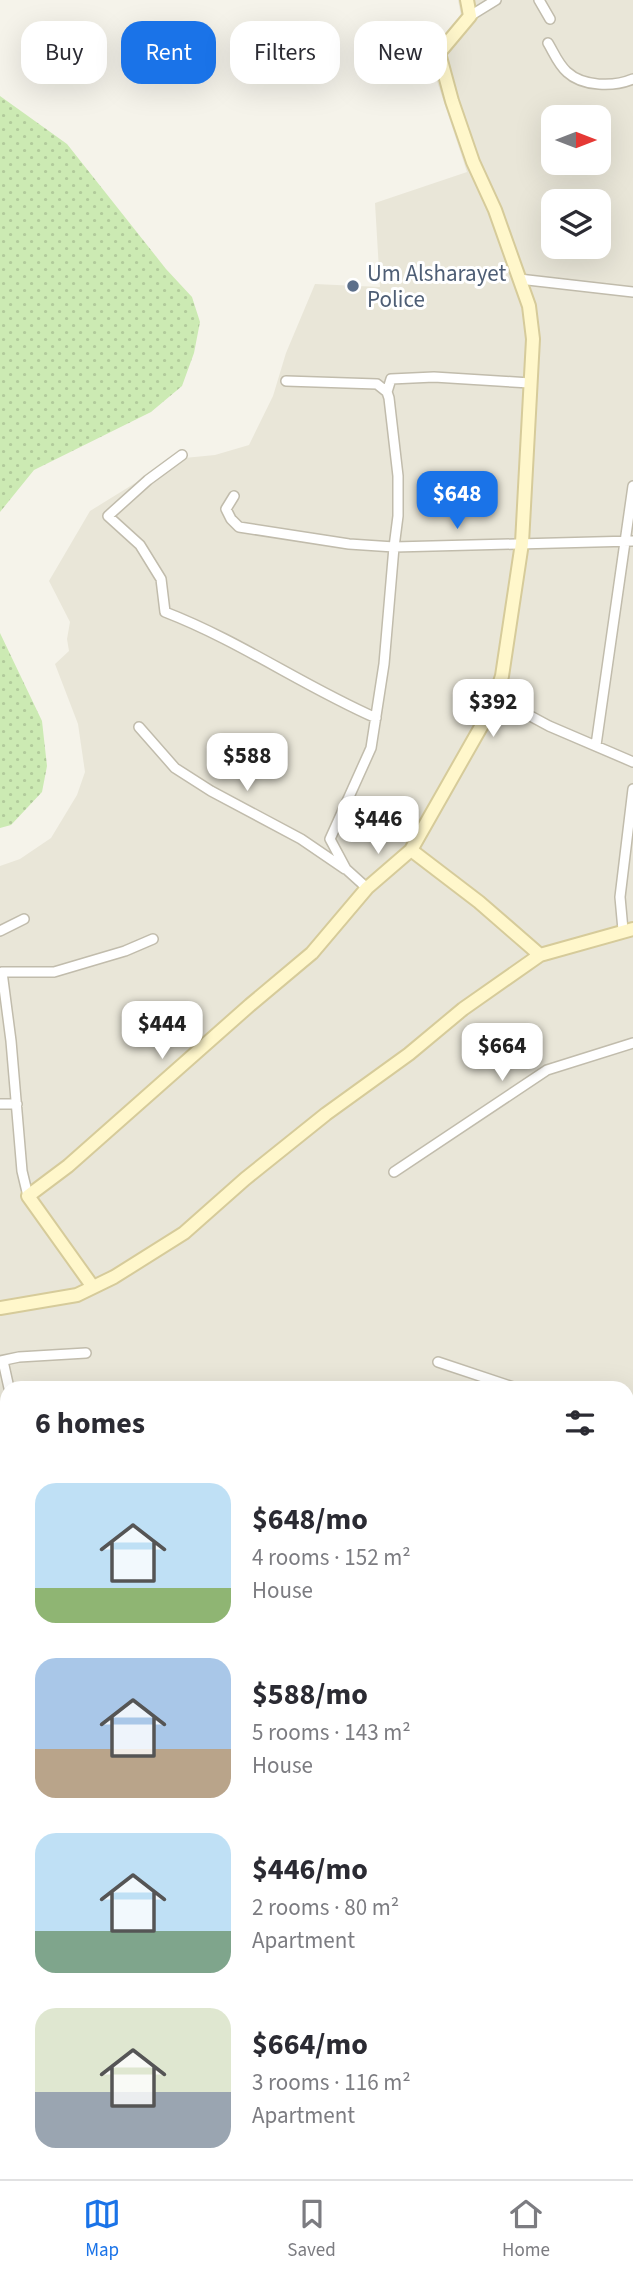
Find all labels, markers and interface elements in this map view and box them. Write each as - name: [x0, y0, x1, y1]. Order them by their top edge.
- chip: Buy: [21, 21, 107, 84]
- chip: Rent: [121, 21, 216, 84]
- chip: Filters: [230, 21, 340, 84]
- chip: New: [354, 21, 447, 84]
- north arrow: [541, 105, 611, 175]
- map controls: [541, 105, 611, 259]
- button: layers: [541, 189, 611, 259]
- place label: Um Alsharayet Police: [367, 257, 506, 316]
- marker: Um Alsharayet Police: [345, 278, 361, 294]
- pin: $648: [416, 472, 498, 531]
- text: $648: [433, 477, 481, 510]
- pin: $392: [452, 680, 534, 739]
- text: $392: [469, 685, 517, 718]
- pin: $588: [206, 734, 288, 793]
- text: $588: [223, 739, 271, 772]
- pin: $446: [337, 796, 419, 856]
- text: $446: [354, 802, 402, 835]
- pin: $444: [121, 1002, 203, 1061]
- text: $444: [138, 1007, 186, 1040]
- pin: $664: [461, 1024, 543, 1083]
- text: $664: [478, 1029, 526, 1062]
- text: 6 homes: [35, 1402, 145, 1445]
- icon: filters: [561, 1404, 599, 1442]
- text: $648/mo: [252, 1498, 368, 1541]
- icon: home: [91, 1511, 175, 1595]
- text: 4 rooms · 152 m²: [252, 1541, 411, 1574]
- text: House: [252, 1574, 313, 1607]
- text: $588/mo: [252, 1673, 368, 1716]
- icon: home: [91, 1686, 175, 1770]
- text: 5 rooms · 143 m²: [252, 1716, 411, 1749]
- text: House: [252, 1749, 313, 1782]
- text: $446/mo: [252, 1848, 368, 1891]
- icon: home: [91, 1861, 175, 1945]
- text: 2 rooms · 80 m²: [252, 1891, 399, 1924]
- text: Apartment: [252, 1924, 355, 1957]
- text: $664/mo: [252, 2023, 368, 2066]
- icon: home: [91, 2036, 175, 2120]
- text: 3 rooms · 116 m²: [252, 2066, 411, 2099]
- text: Apartment: [252, 2099, 355, 2132]
- tab: Map: [83, 2195, 121, 2264]
- tab: Saved: [287, 2195, 336, 2264]
- tab: Home: [502, 2195, 550, 2264]

